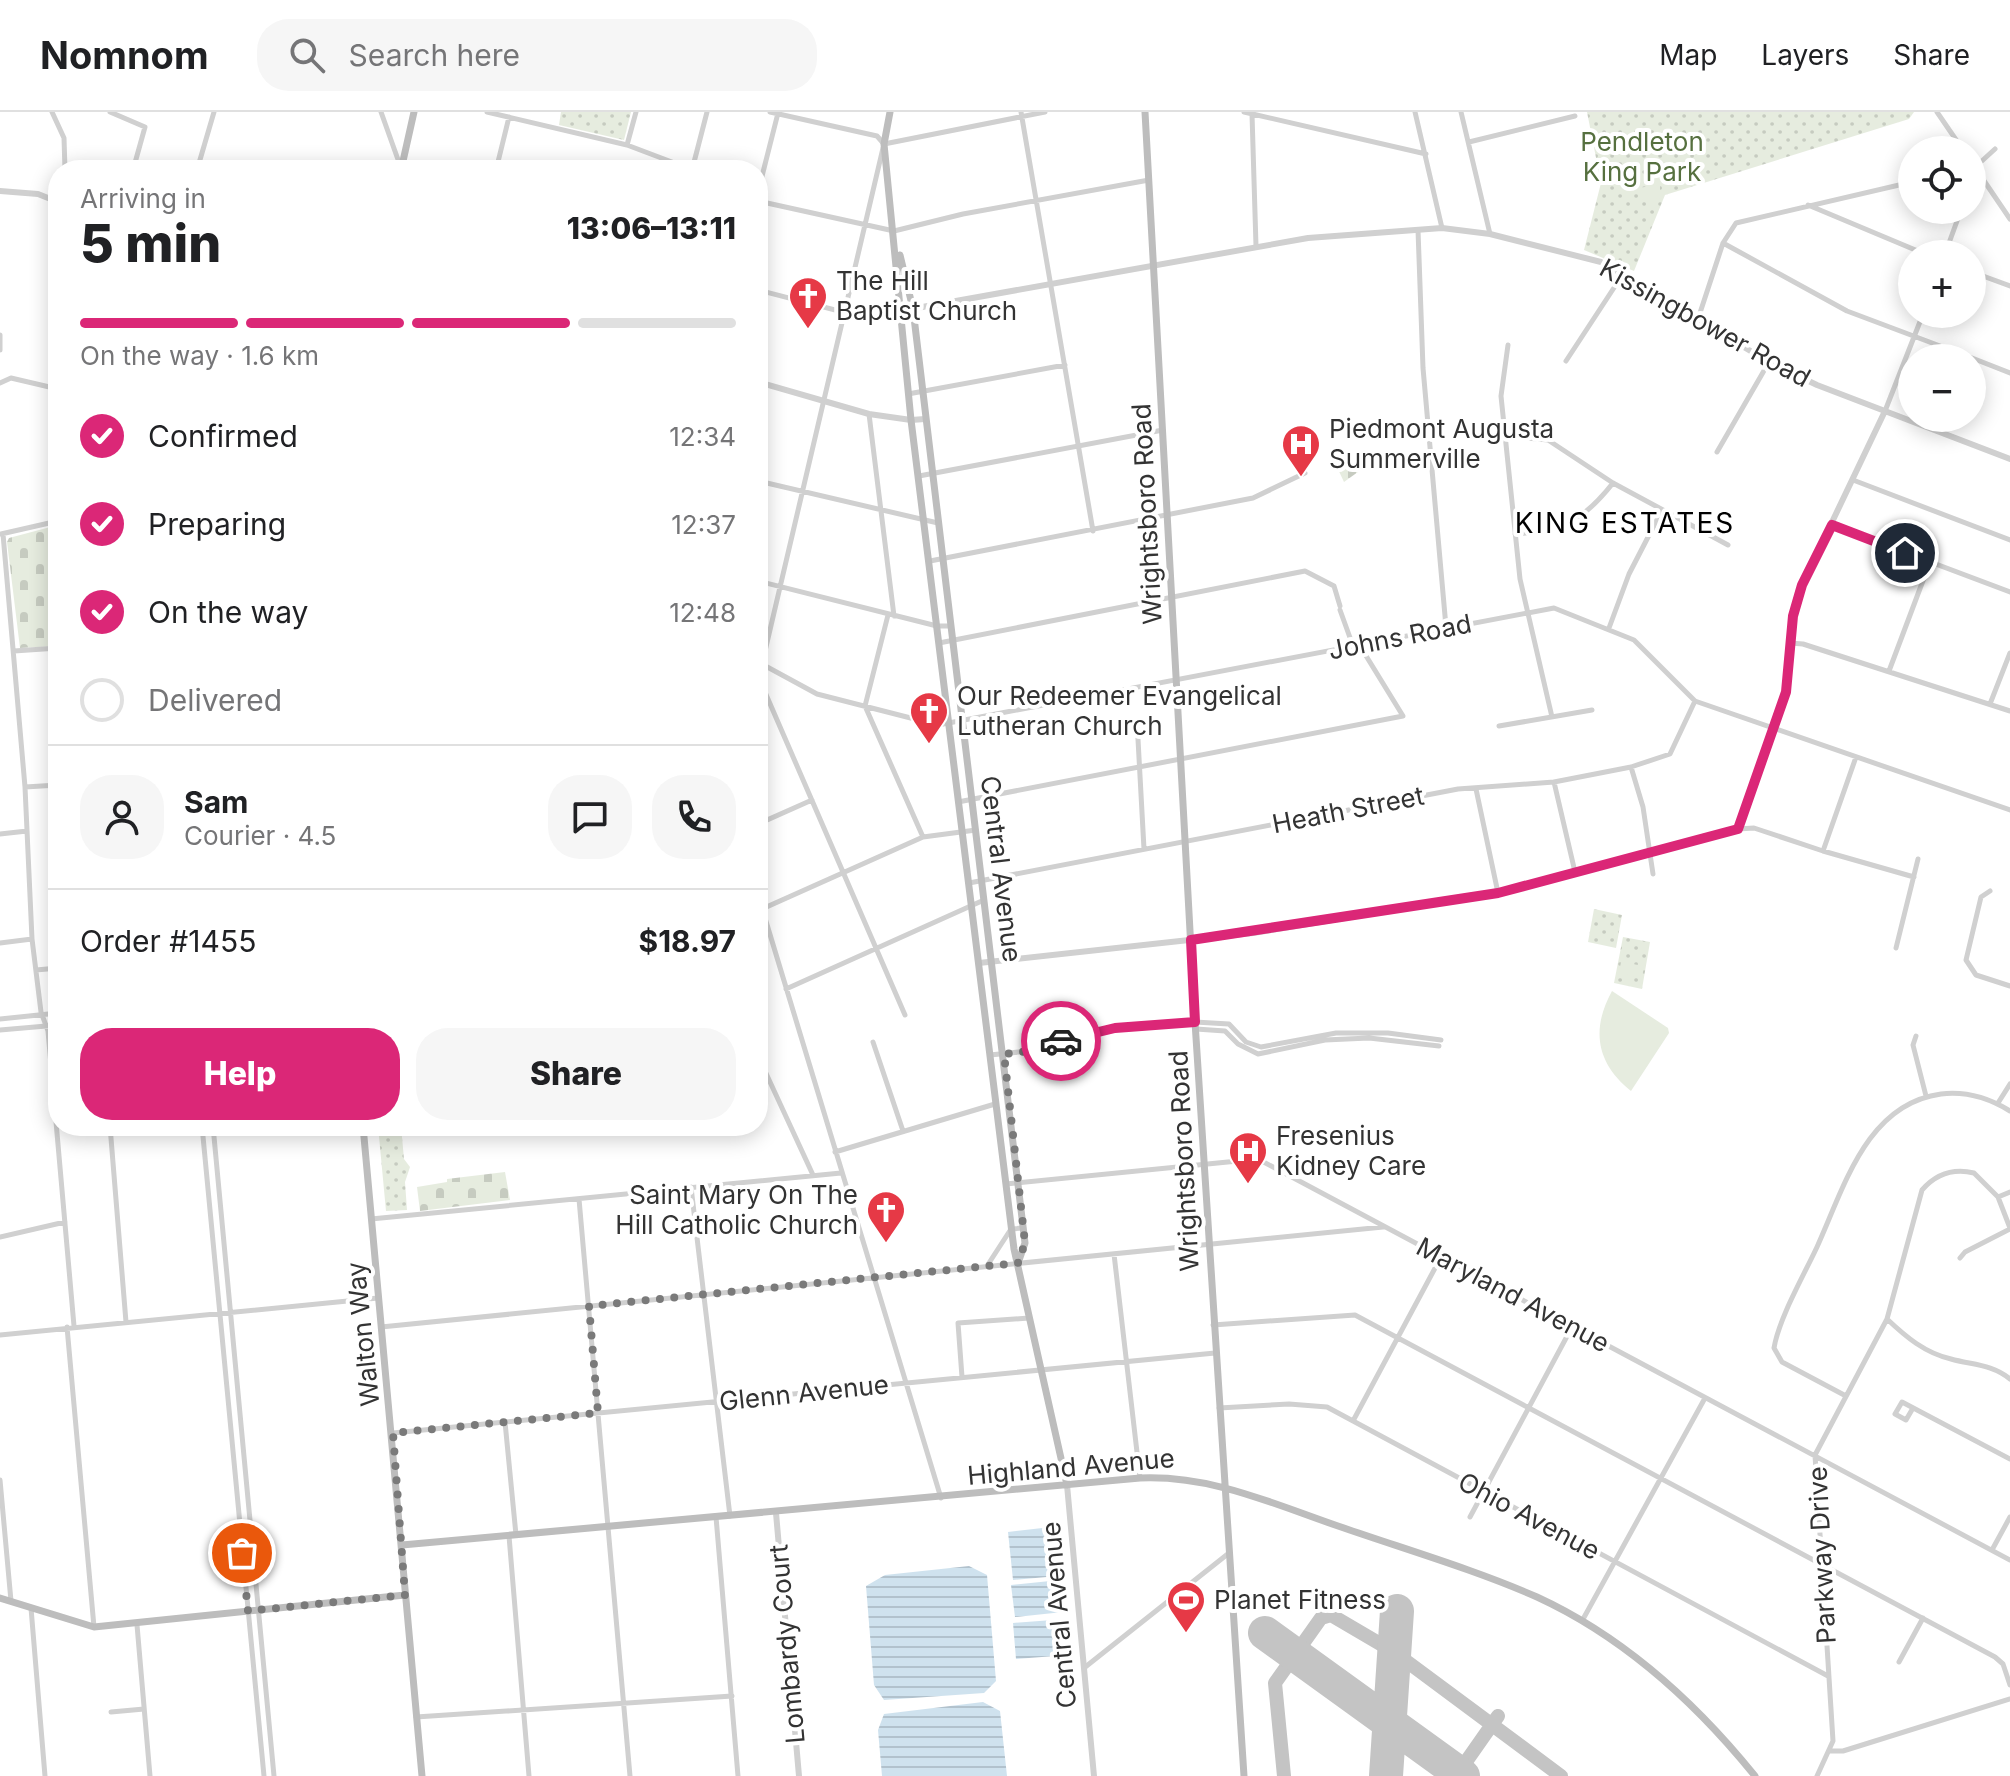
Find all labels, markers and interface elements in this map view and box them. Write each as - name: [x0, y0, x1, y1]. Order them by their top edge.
- search box: [257, 19, 817, 91]
- text: Nomnom: [40, 32, 209, 78]
- icon: search: [285, 33, 329, 77]
- text: Search here: [349, 37, 520, 73]
- text: Map: [1659, 38, 1717, 72]
- text: Layers: [1761, 38, 1849, 72]
- text: Share: [1893, 38, 1970, 72]
- park label: Pendleton King Park: [1580, 126, 1704, 187]
- map controls: [1898, 136, 1986, 432]
- button: locate: [1898, 136, 1986, 224]
- text: Arriving in: [80, 183, 206, 214]
- text: 13:06–13:11: [567, 210, 736, 246]
- text: 5 min: [80, 212, 221, 275]
- button: +: [1898, 240, 1986, 328]
- street label: Kissingbower Road: [1595, 252, 1816, 393]
- place label: The Hill Baptist Church: [836, 265, 1017, 326]
- church icon: The Hill Baptist Church: [787, 275, 829, 330]
- text: On the way · 1.6 km: [80, 340, 319, 371]
- button: −: [1898, 344, 1986, 432]
- street label: Wrightsboro Road: [1125, 403, 1168, 625]
- place label: Piedmont Augusta Summerville: [1329, 413, 1554, 474]
- icon: check: [80, 414, 124, 458]
- text: Confirmed: [148, 418, 298, 454]
- text: 12:34: [669, 421, 736, 452]
- hospital icon: Piedmont Augusta Summerville: [1280, 423, 1322, 478]
- icon: check: [80, 502, 124, 546]
- text: Preparing: [148, 506, 286, 542]
- district label: KING ESTATES: [1515, 506, 1735, 540]
- text: 12:37: [671, 509, 736, 540]
- pin: [1871, 519, 1939, 587]
- icon: home: [1883, 531, 1927, 575]
- icon: check: [80, 590, 124, 634]
- text: On the way: [148, 594, 308, 630]
- text: 12:48: [669, 597, 736, 628]
- street label: Johns Road: [1326, 607, 1474, 666]
- place label: Our Redeemer Evangelical Lutheran Church: [957, 680, 1282, 741]
- text: Delivered: [148, 682, 282, 718]
- church icon: Our Redeemer Evangelical Lutheran Church: [908, 690, 950, 745]
- street label: Central Avenue: [975, 774, 1028, 964]
- button: person: [80, 775, 164, 859]
- button: chat: [548, 775, 632, 859]
- button: phone: [652, 775, 736, 859]
- street label: Heath Street: [1269, 780, 1426, 839]
- text: Sam: [184, 784, 248, 820]
- text: Courier · 4.5: [184, 820, 336, 851]
- text: Order #1455: [80, 923, 256, 959]
- text: $18.97: [639, 923, 736, 959]
- courier: [1021, 1001, 1101, 1081]
- icon: car: [1039, 1019, 1083, 1063]
- button: Help: [80, 1028, 400, 1120]
- button: Share: [416, 1028, 736, 1120]
- street label: Wrightsboro Road: [1162, 1050, 1205, 1272]
- place label: Fresenius Kidney Care: [1276, 1120, 1426, 1181]
- hospital icon: Fresenius Kidney Care: [1227, 1130, 1269, 1185]
- place label: Saint Mary On The Hill Catholic Church: [615, 1179, 858, 1240]
- church icon: Saint Mary On The Hill Catholic Church: [865, 1189, 907, 1244]
- street label: Maryland Avenue: [1412, 1231, 1615, 1358]
- street label: Walton Way: [339, 1260, 386, 1408]
- street label: Glenn Avenue: [718, 1368, 890, 1417]
- street label: Highland Avenue: [966, 1442, 1176, 1491]
- street label: Ohio Avenue: [1453, 1465, 1605, 1566]
- street label: Parkway Drive: [1801, 1466, 1842, 1645]
- pin: [208, 1519, 276, 1587]
- street label: Central Avenue: [1035, 1520, 1082, 1710]
- icon: bag: [220, 1531, 264, 1575]
- street label: Lombardy Court: [762, 1543, 811, 1745]
- sports icon: Planet Fitness: [1165, 1579, 1207, 1634]
- place label: Planet Fitness: [1214, 1584, 1386, 1615]

